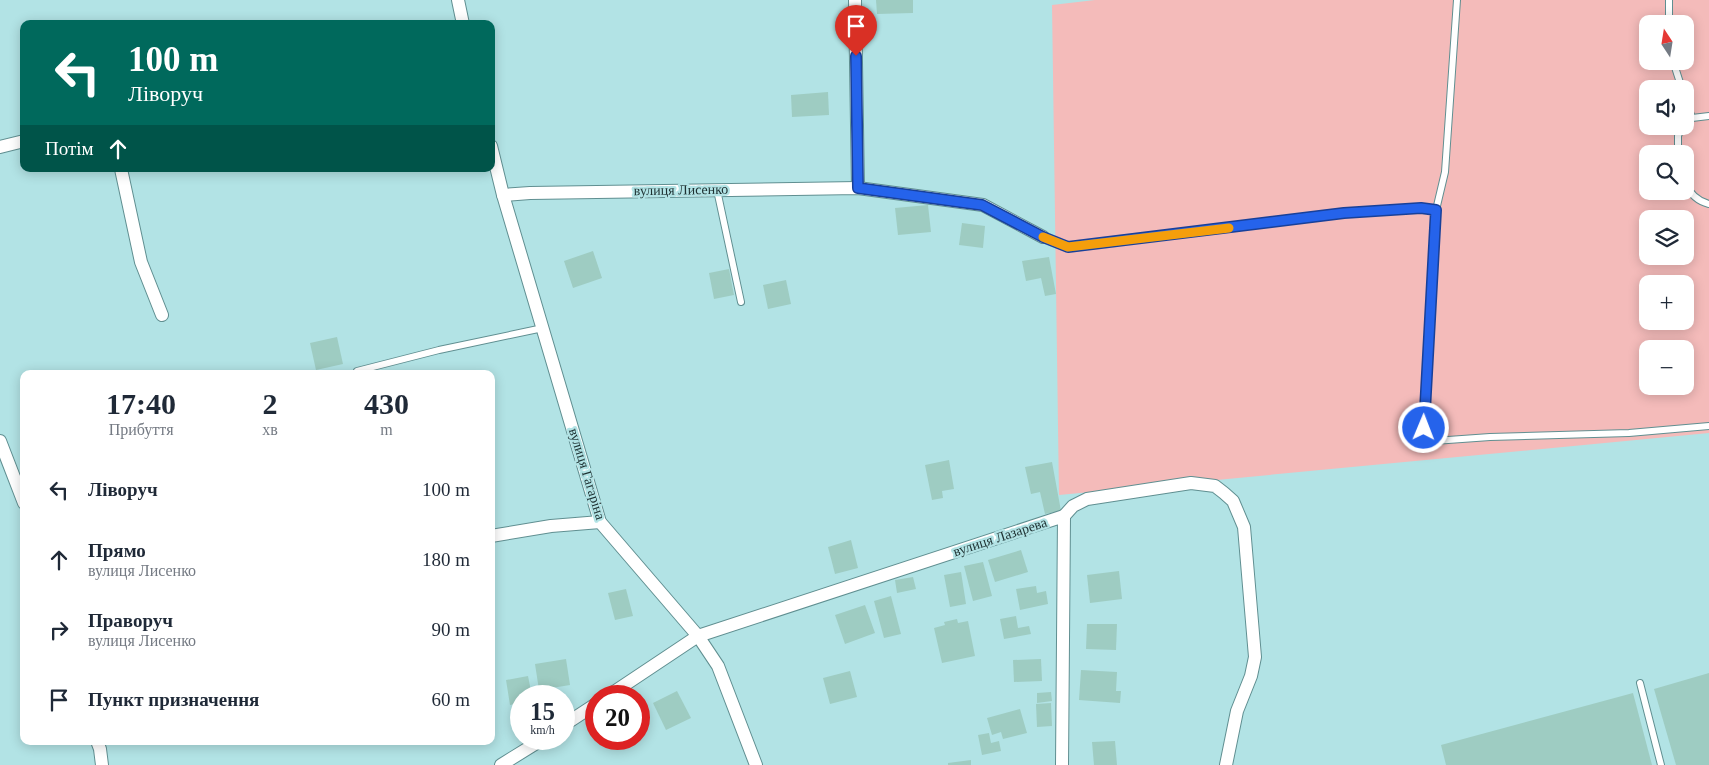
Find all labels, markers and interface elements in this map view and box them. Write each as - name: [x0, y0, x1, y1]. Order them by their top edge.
- pin: [835, 5, 877, 56]
- icon: arrive: [842, 12, 870, 40]
- north arrow: [1639, 15, 1694, 70]
- map controls: [1639, 15, 1694, 395]
- icon: left: [45, 40, 110, 105]
- text: 100 m: [128, 40, 218, 79]
- button: sound: [1639, 80, 1694, 135]
- text: Ліворуч: [128, 81, 203, 106]
- icon: ahead: [104, 135, 132, 163]
- text: Потім: [45, 138, 94, 159]
- button: search: [1639, 145, 1694, 200]
- street label: вулиця Лисенко: [634, 182, 728, 198]
- button: layers: [1639, 210, 1694, 265]
- button: +: [1639, 275, 1694, 330]
- button: −: [1639, 340, 1694, 395]
- text: 17:40: [106, 387, 176, 420]
- text: 2: [263, 387, 278, 420]
- text: 430: [364, 387, 409, 420]
- position arrow: [1397, 401, 1449, 453]
- text: Прибуття: [109, 421, 174, 438]
- text: хв: [262, 421, 278, 438]
- text: m: [380, 421, 393, 438]
- street label: вулиця Гагаріна: [566, 426, 608, 522]
- icon: left: [45, 476, 73, 504]
- text: Ліворуч: [88, 479, 158, 500]
- text: 100 m: [422, 479, 470, 500]
- street label: вулиця Лазарева: [951, 515, 1050, 559]
- text: Прямо: [88, 540, 146, 561]
- icon: ahead: [45, 546, 73, 574]
- text: 180 m: [422, 549, 470, 570]
- text: вулиця Лисенко: [88, 562, 196, 579]
- text: Праворуч: [88, 610, 173, 631]
- icon: right: [45, 616, 73, 644]
- text: 90 m: [431, 619, 470, 640]
- text: вулиця Лисенко: [88, 632, 196, 649]
- speed limit sign: 20: [585, 685, 650, 750]
- icon: arrive: [45, 686, 73, 714]
- text: Пункт призначення: [88, 689, 259, 710]
- text: 60 m: [431, 689, 470, 710]
- text: 15: [530, 698, 555, 725]
- text: km/h: [530, 723, 555, 737]

